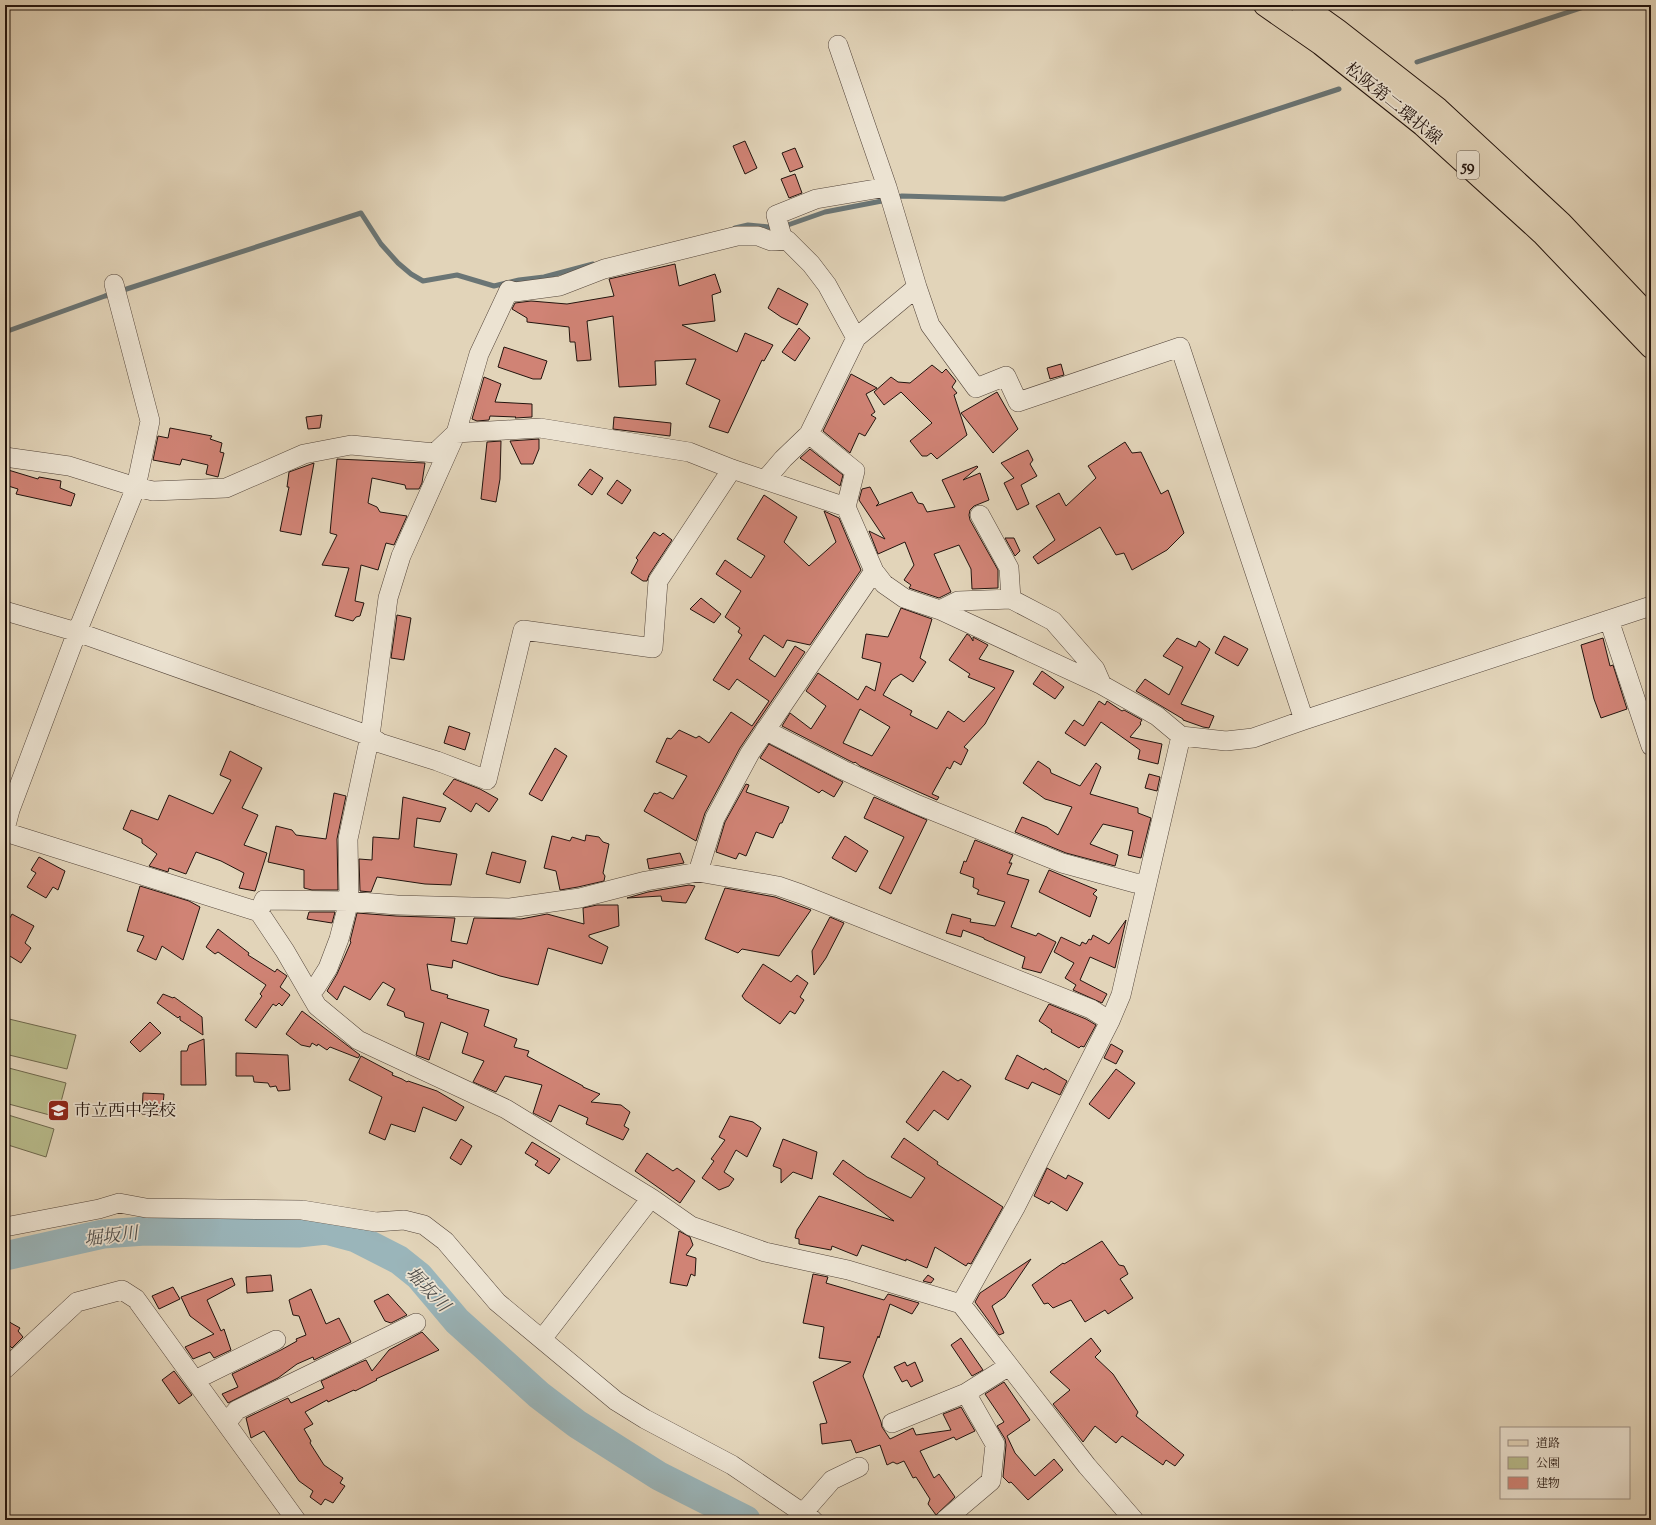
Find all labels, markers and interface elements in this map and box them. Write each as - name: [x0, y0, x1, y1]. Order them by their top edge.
- street label: 松阪第二環状線: [1339, 58, 1447, 151]
- road number: 59: [1457, 151, 1479, 179]
- school or university icon: 市立西中学校: [46, 1097, 72, 1123]
- place label: 市立西中学校: [74, 1100, 176, 1124]
- water label: 堀坂川: [83, 1222, 142, 1254]
- water label: 堀坂川: [398, 1262, 456, 1320]
- legend: [1500, 1427, 1630, 1499]
- text: 道路: [1536, 1435, 1560, 1453]
- text: 公園: [1536, 1455, 1560, 1473]
- text: 建物: [1536, 1475, 1560, 1493]

